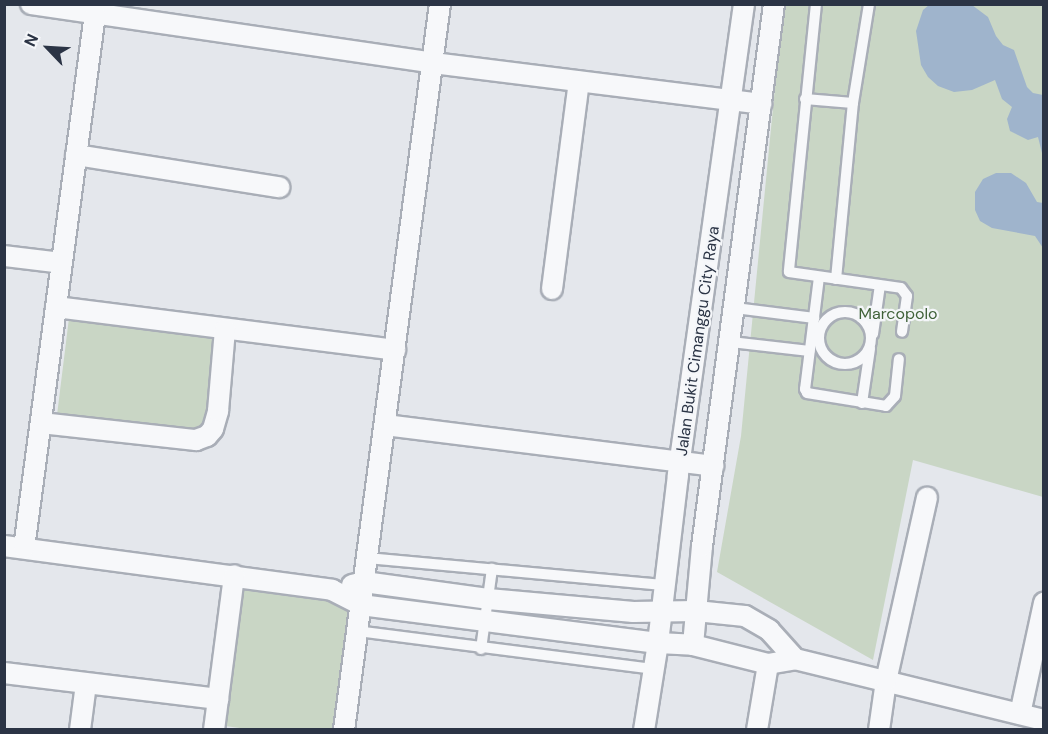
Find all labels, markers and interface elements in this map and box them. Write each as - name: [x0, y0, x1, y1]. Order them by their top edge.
- north arrow: [18, 18, 78, 78]
- text: N: [19, 30, 43, 50]
- street label: Jalan Bukit Cimanggu City Raya: [672, 225, 724, 457]
- park label: Marcopolo: [859, 304, 937, 324]

